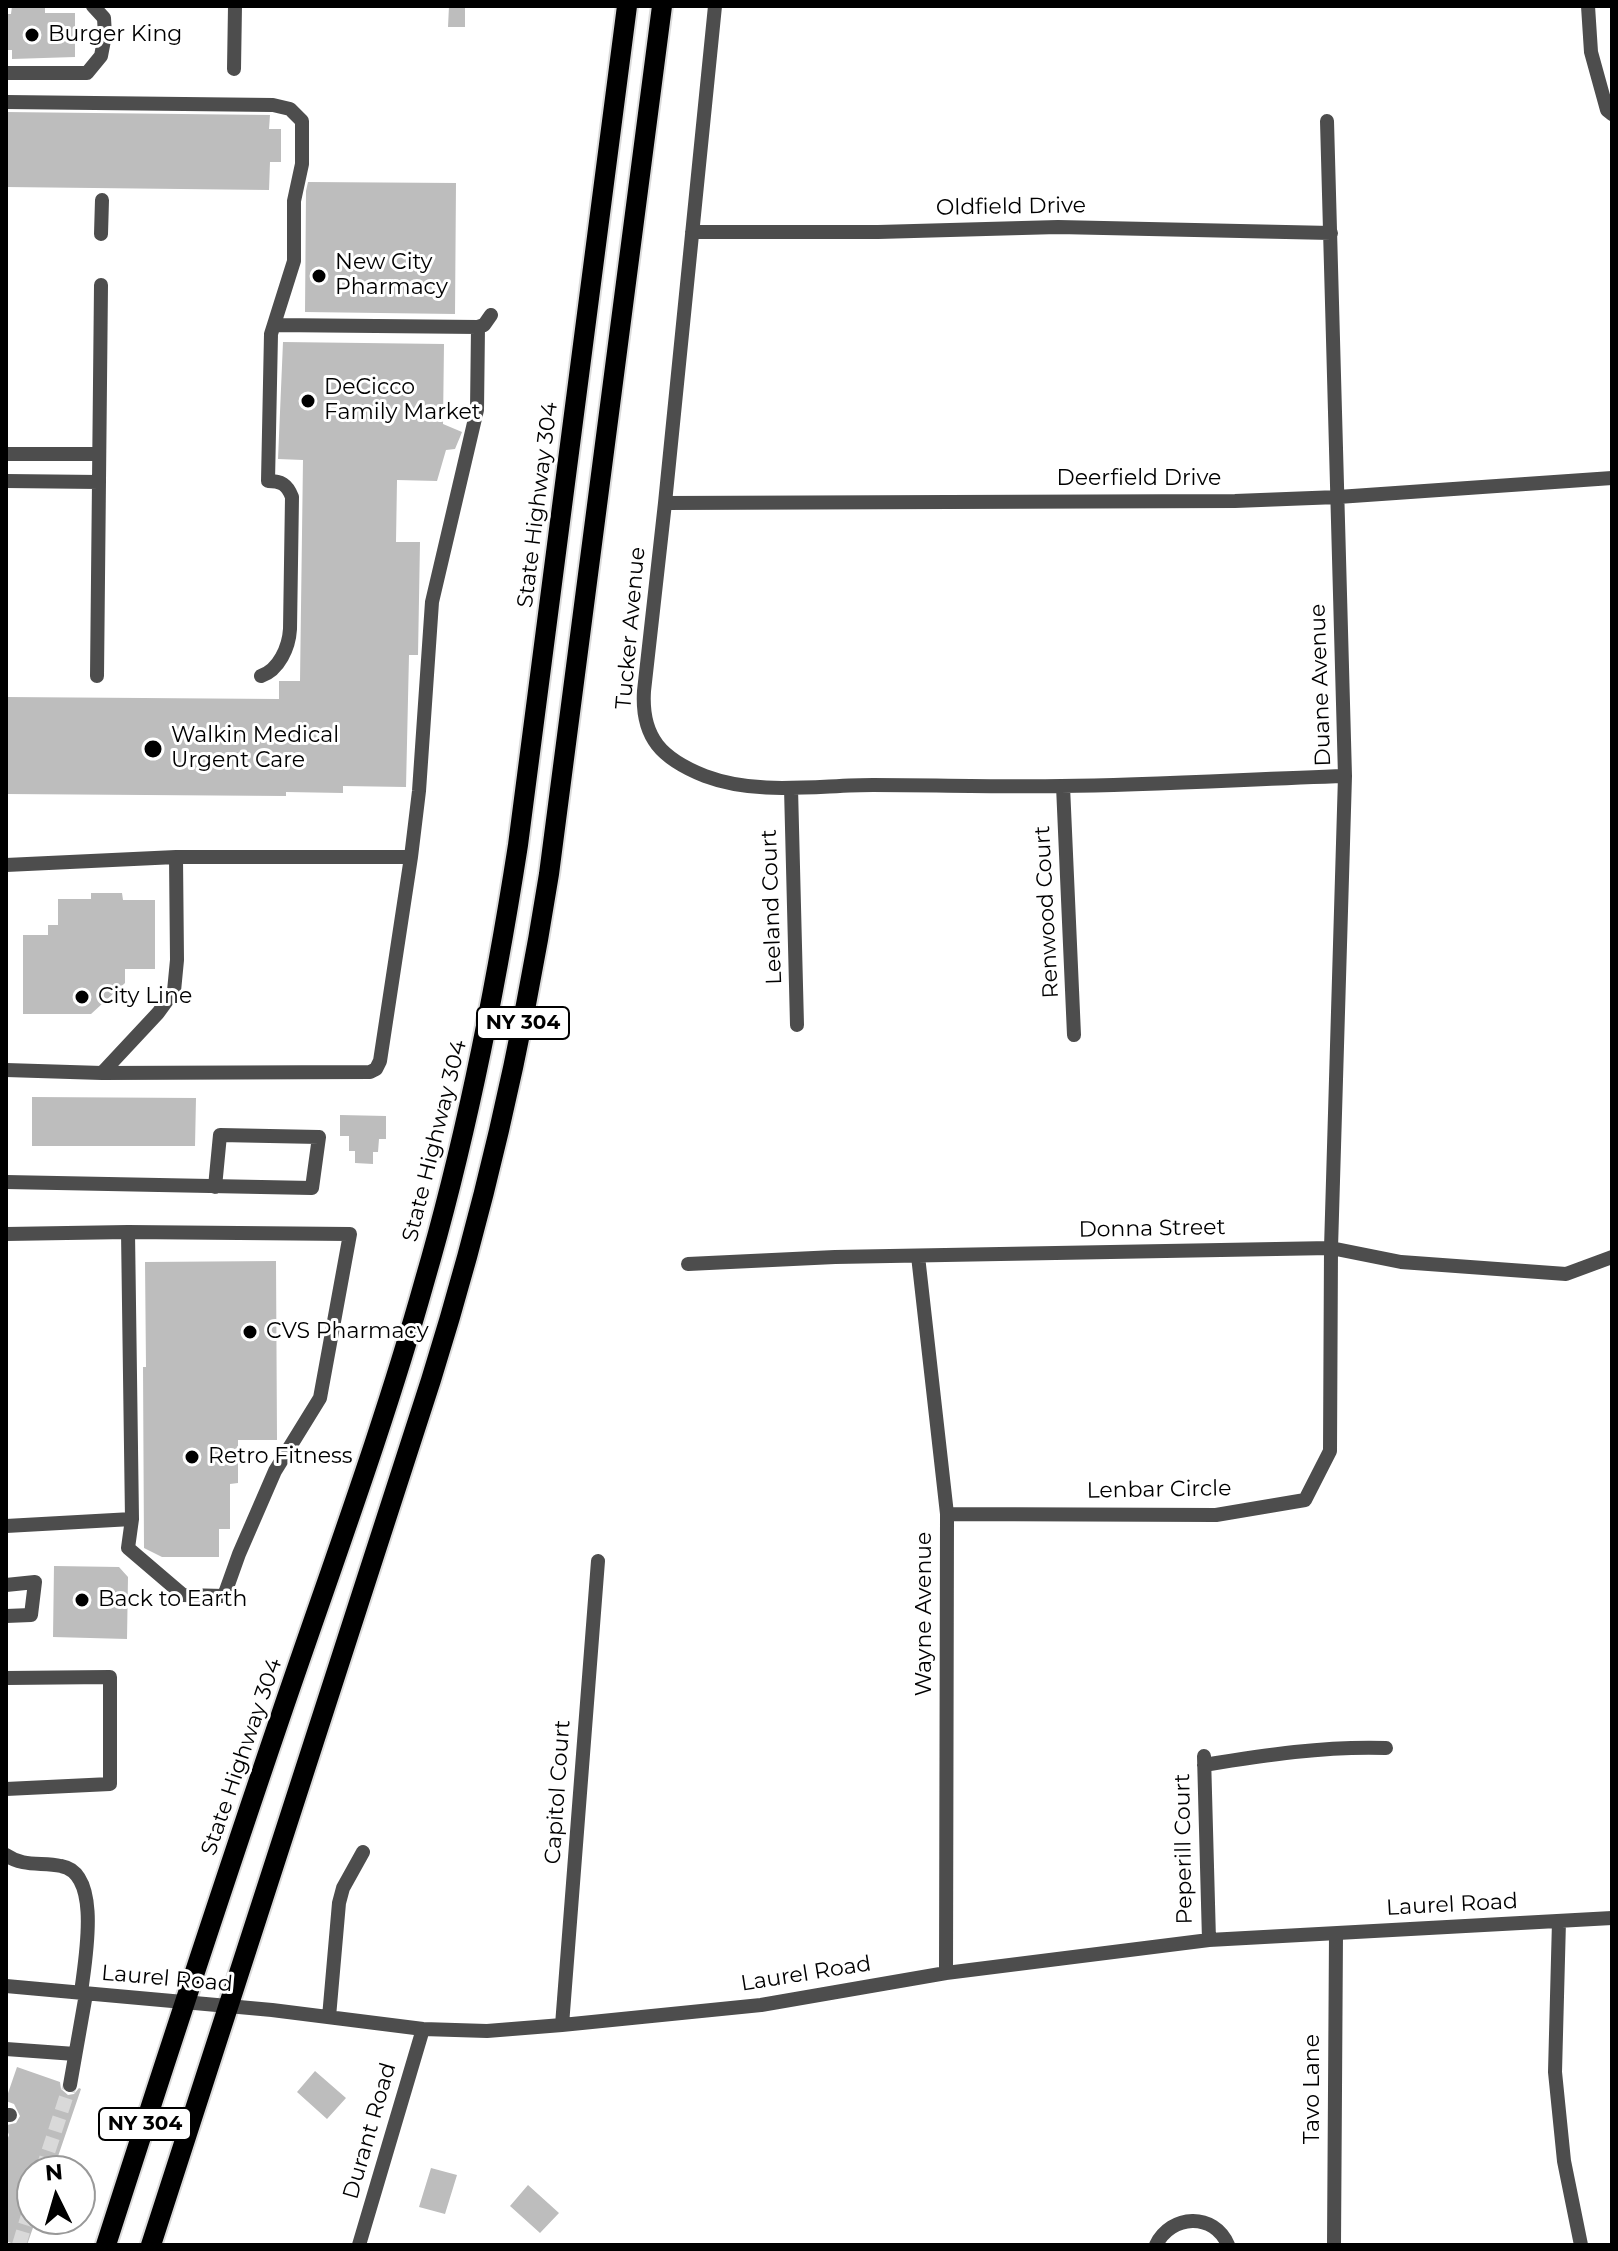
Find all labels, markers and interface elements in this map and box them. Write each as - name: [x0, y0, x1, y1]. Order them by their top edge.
- place label: Burger King: [48, 22, 182, 48]
- marker: Burger King: [23, 26, 41, 44]
- street label: Oldfield Drive: [936, 192, 1086, 222]
- place label: New City Pharmacy: [335, 250, 448, 302]
- marker: New City Pharmacy: [310, 267, 328, 285]
- place label: DeCicco Family Market: [324, 375, 481, 426]
- marker: DeCicco Family Market: [299, 392, 317, 410]
- street label: State Highway 304: [512, 401, 564, 609]
- street label: Deerfield Drive: [1057, 466, 1221, 492]
- street label: Tucker Avenue: [611, 546, 651, 710]
- street label: Duane Avenue: [1305, 603, 1337, 767]
- place label: Walkin Medical Urgent Care: [171, 723, 339, 774]
- marker: Walkin Medical Urgent Care: [142, 738, 164, 760]
- street label: Renwood Court: [1029, 825, 1065, 999]
- street label: Leeland Court: [756, 829, 788, 985]
- place label: City Line: [98, 984, 192, 1010]
- marker: City Line: [73, 988, 91, 1006]
- road number: NY 304: [477, 1007, 569, 1039]
- street label: State Highway 304: [397, 1037, 473, 1245]
- street label: Donna Street: [1078, 1215, 1226, 1243]
- place label: CVS Pharmacy: [266, 1319, 429, 1345]
- marker: CVS Pharmacy: [241, 1323, 259, 1341]
- place label: Retro Fitness: [208, 1444, 352, 1470]
- marker: Retro Fitness: [183, 1448, 201, 1466]
- street label: Lenbar Circle: [1086, 1476, 1232, 1504]
- street label: Wayne Avenue: [912, 1532, 938, 1696]
- place label: Back to Earth: [98, 1587, 247, 1613]
- marker: Back to Earth: [73, 1591, 91, 1609]
- street label: State Highway 304: [196, 1655, 288, 1859]
- street label: Capitol Court: [540, 1719, 576, 1865]
- street label: Peperill Court: [1169, 1773, 1199, 1925]
- street label: Laurel Road: [1386, 1888, 1518, 1922]
- street label: Laurel Road: [739, 1951, 873, 1997]
- street label: Laurel Road: [100, 1960, 234, 1998]
- street label: Tavo Lane: [1300, 2034, 1326, 2144]
- street label: Durant Road: [338, 2060, 402, 2202]
- road number: NY 304: [99, 2108, 191, 2140]
- north arrow: [16, 2155, 96, 2235]
- text: N: [44, 2158, 64, 2187]

